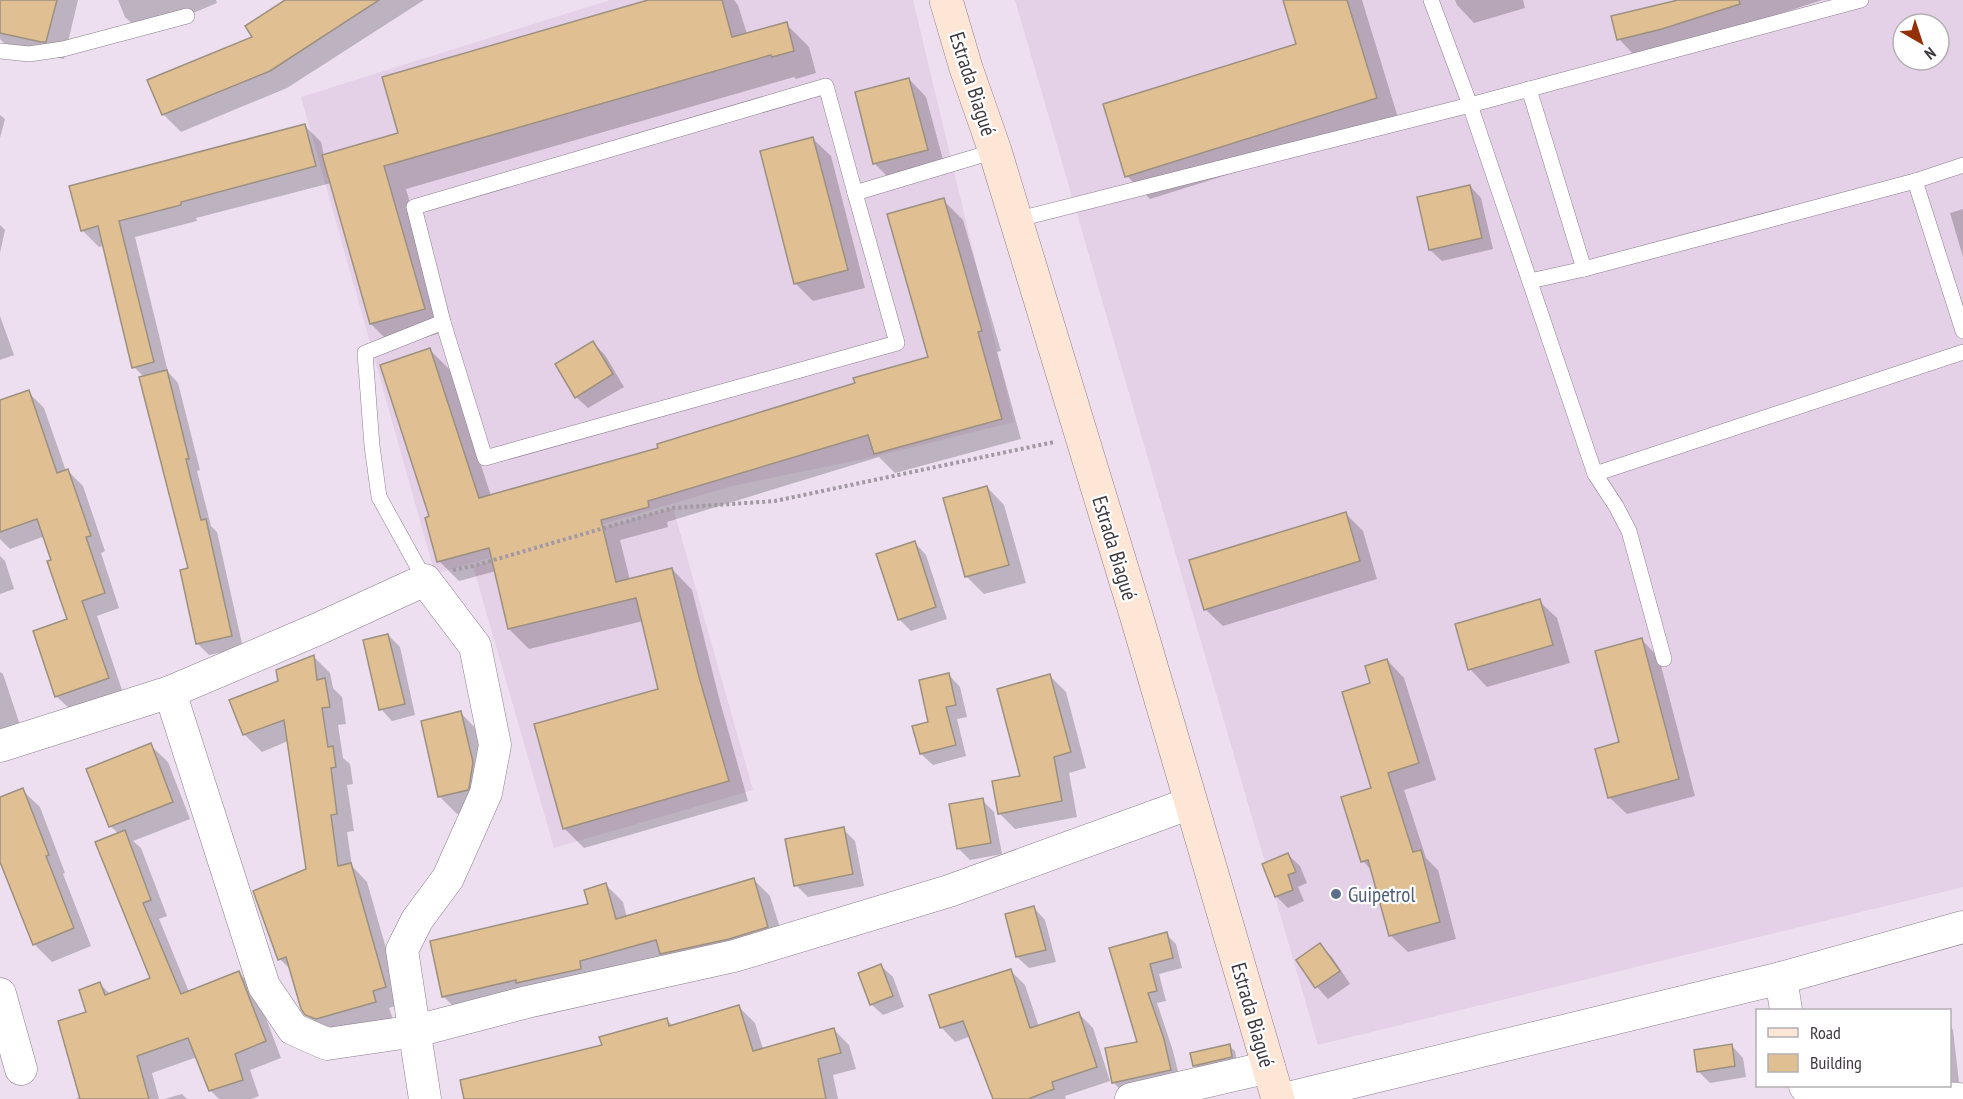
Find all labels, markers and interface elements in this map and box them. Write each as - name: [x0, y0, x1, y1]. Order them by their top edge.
- north arrow: [1891, 12, 1951, 72]
- street label: Estrada Biagué: [944, 29, 1002, 139]
- text: N: [1921, 43, 1940, 64]
- street label: Estrada Biagué: [1086, 493, 1144, 603]
- place label: Guipetrol: [1348, 881, 1415, 908]
- marker: Guipetrol: [1329, 887, 1343, 901]
- street label: Estrada Biagué: [1225, 960, 1281, 1070]
- legend: [1756, 1009, 1951, 1087]
- text: Road: [1810, 1021, 1841, 1044]
- text: Building: [1810, 1051, 1862, 1074]

